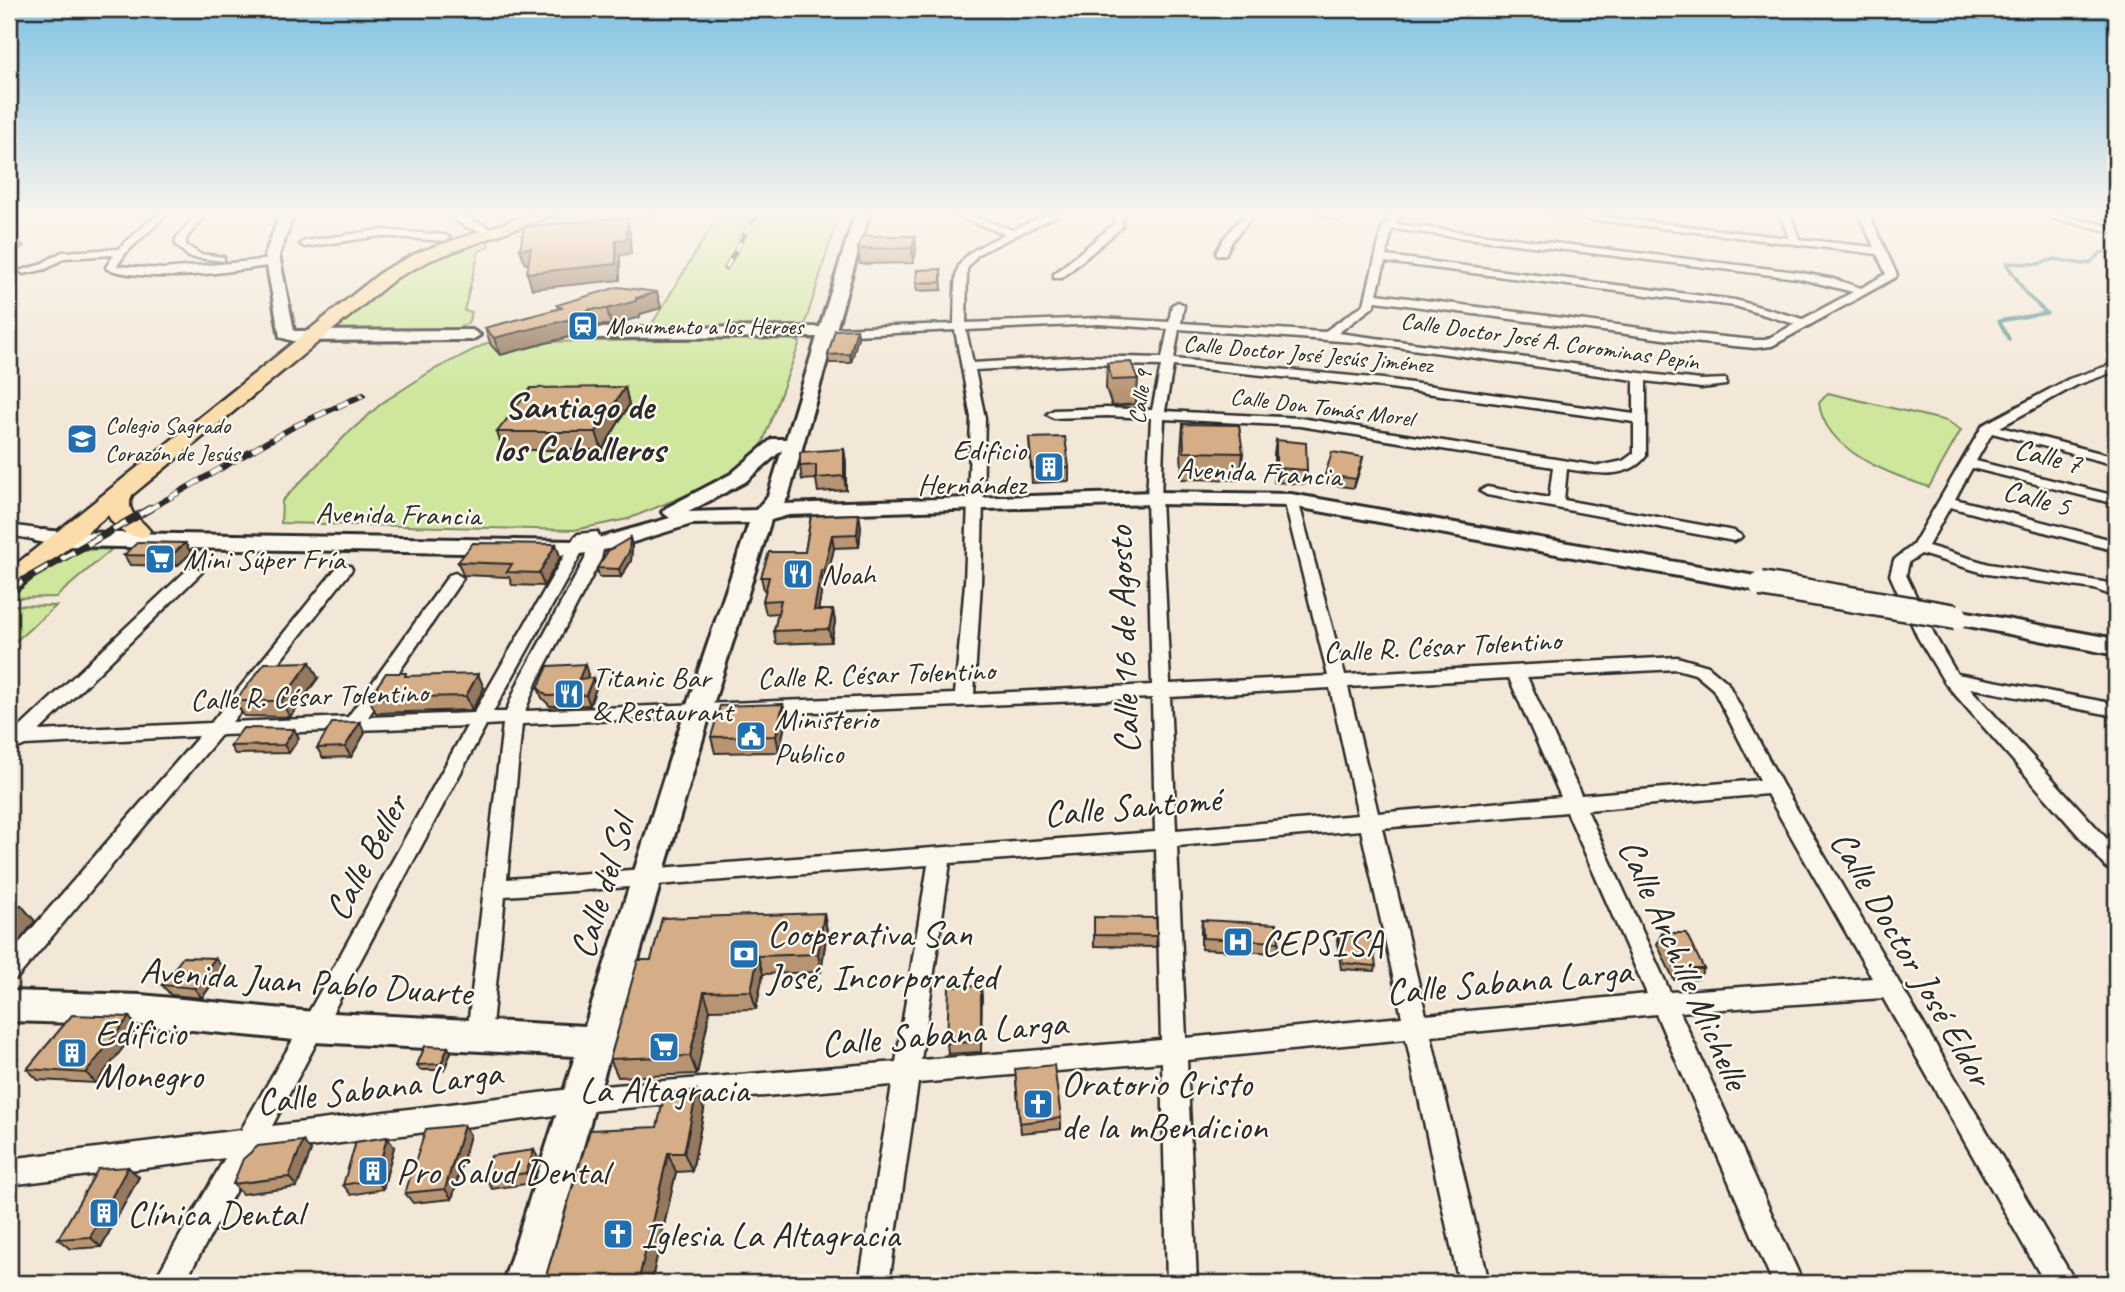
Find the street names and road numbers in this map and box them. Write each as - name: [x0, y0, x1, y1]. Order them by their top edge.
- street label: Calle Doctor José A. Corominas Pepín: [1399, 305, 1702, 377]
- street label: Calle Doctor José Jesús Jiménez: [1182, 328, 1436, 380]
- street label: Calle 9: [1121, 366, 1159, 426]
- street label: Calle Don Tomás Morel: [1229, 381, 1419, 434]
- street label: Calle 7: [2010, 429, 2087, 483]
- street label: Avenida Francia: [1176, 449, 1345, 495]
- street label: Calle 5: [1999, 471, 2076, 526]
- street label: Avenida Francia: [315, 494, 483, 534]
- street label: Calle 16 de Agosto: [1095, 524, 1150, 755]
- street label: Calle R. César Tolentino: [1322, 621, 1565, 671]
- street label: Calle R. César Tolentino: [757, 651, 999, 697]
- street label: Calle R. César Tolentino: [190, 673, 432, 719]
- street label: Calle Santomé: [1042, 774, 1228, 837]
- street label: Calle Beller: [313, 784, 420, 928]
- street label: Calle del Sol: [558, 805, 647, 964]
- street label: Calle Doctor José Eldor: [1820, 822, 2006, 1097]
- street label: Calle Archille Michelle: [1608, 831, 1761, 1099]
- street label: Avenida Juan Pablo Duarte: [138, 946, 476, 1016]
- street label: Calle Sabana Larga: [1384, 947, 1637, 1015]
- street label: Calle Sabana Larga: [819, 999, 1072, 1067]
- street label: Calle Sabana Larga: [254, 1048, 507, 1125]

